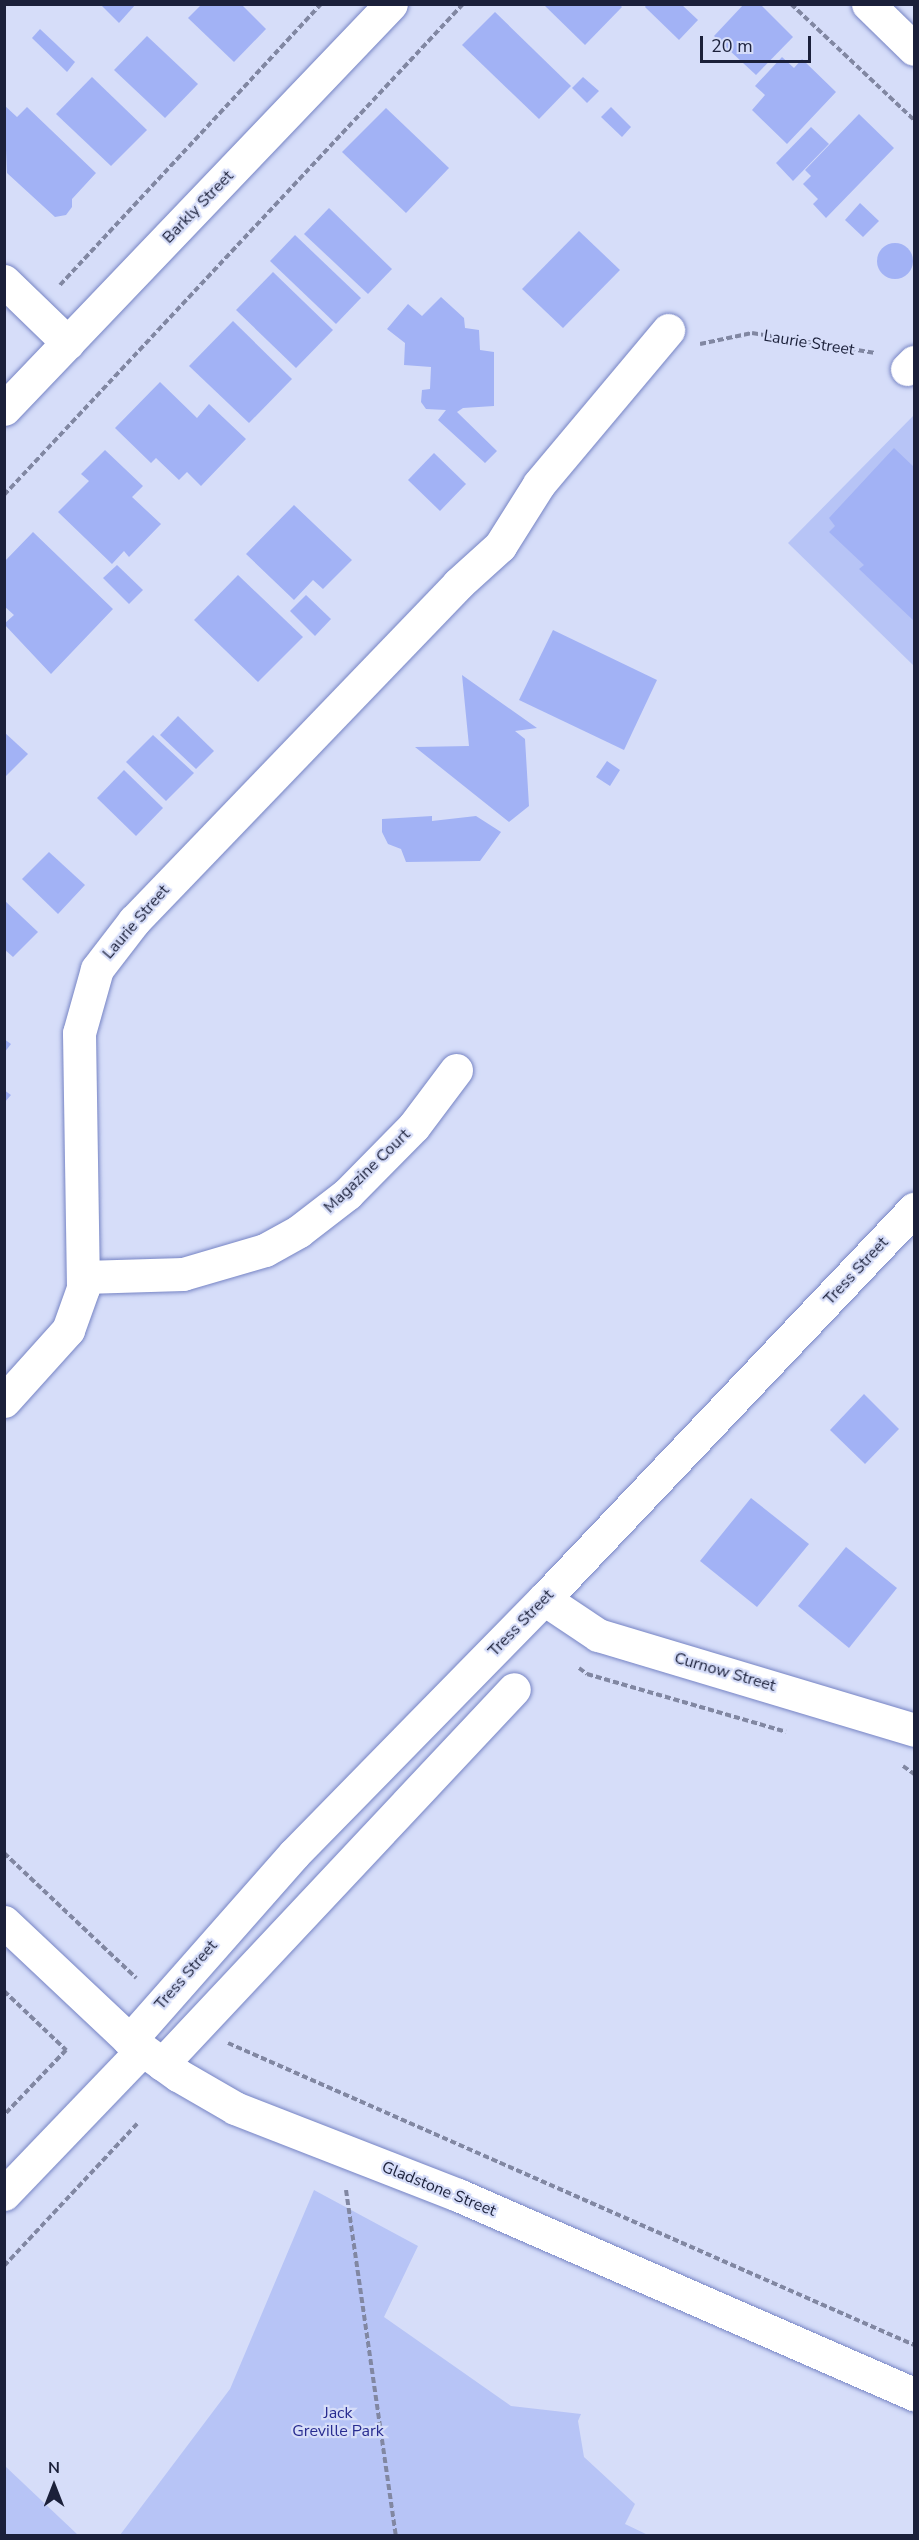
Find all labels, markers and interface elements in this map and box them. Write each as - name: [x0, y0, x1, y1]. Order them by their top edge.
- scale bar: [703, 24, 814, 62]
- text: 20 m: [711, 34, 753, 58]
- street label: Barkly Street: [159, 167, 237, 247]
- street label: Laurie Street: [762, 326, 856, 360]
- street label: Laurie Street: [99, 881, 173, 963]
- street label: Magazine Court: [320, 1125, 414, 1217]
- street label: Tress Street: [820, 1233, 892, 1309]
- street label: Tress Street: [484, 1586, 558, 1660]
- street label: Curnow Street: [672, 1648, 778, 1696]
- street label: Tress Street: [151, 1936, 221, 2014]
- street label: Gladstone Street: [379, 2157, 499, 2221]
- park label: Jack Greville Park: [292, 2403, 384, 2441]
- north arrow: [24, 2456, 84, 2516]
- text: N: [48, 2457, 60, 2479]

